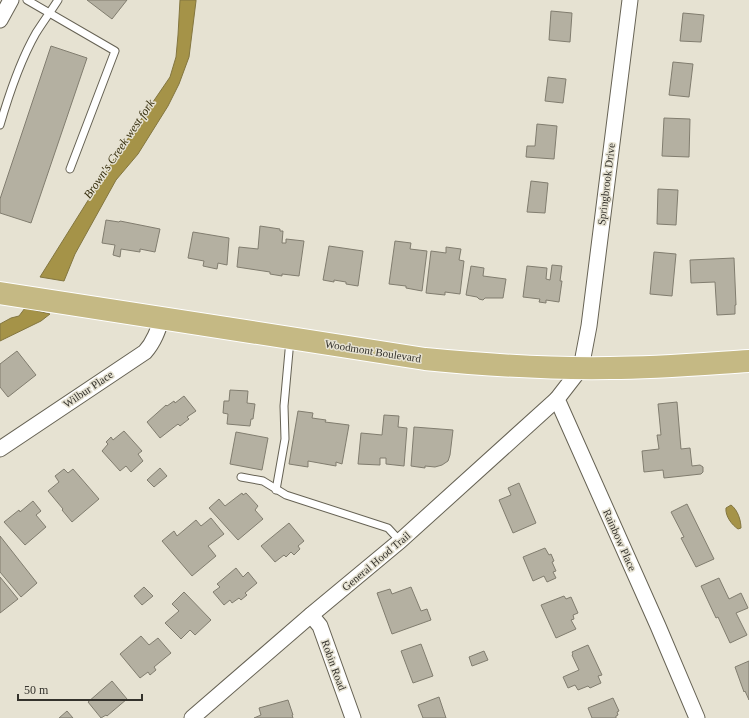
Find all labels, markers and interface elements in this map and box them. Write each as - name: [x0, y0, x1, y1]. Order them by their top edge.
- water label: Brown's Creek west fork: [81, 96, 158, 201]
- street label: Springbrook Drive: [595, 142, 617, 226]
- street label: Woodmont Boulevard: [324, 337, 422, 365]
- street label: Wilbur Place: [61, 368, 115, 410]
- street label: Rainbow Place: [601, 507, 639, 573]
- street label: General Hood Trail: [339, 529, 413, 593]
- street label: Robin Road: [319, 638, 349, 692]
- scale bar: [18, 676, 142, 702]
- text: 50 m: [24, 683, 49, 697]

